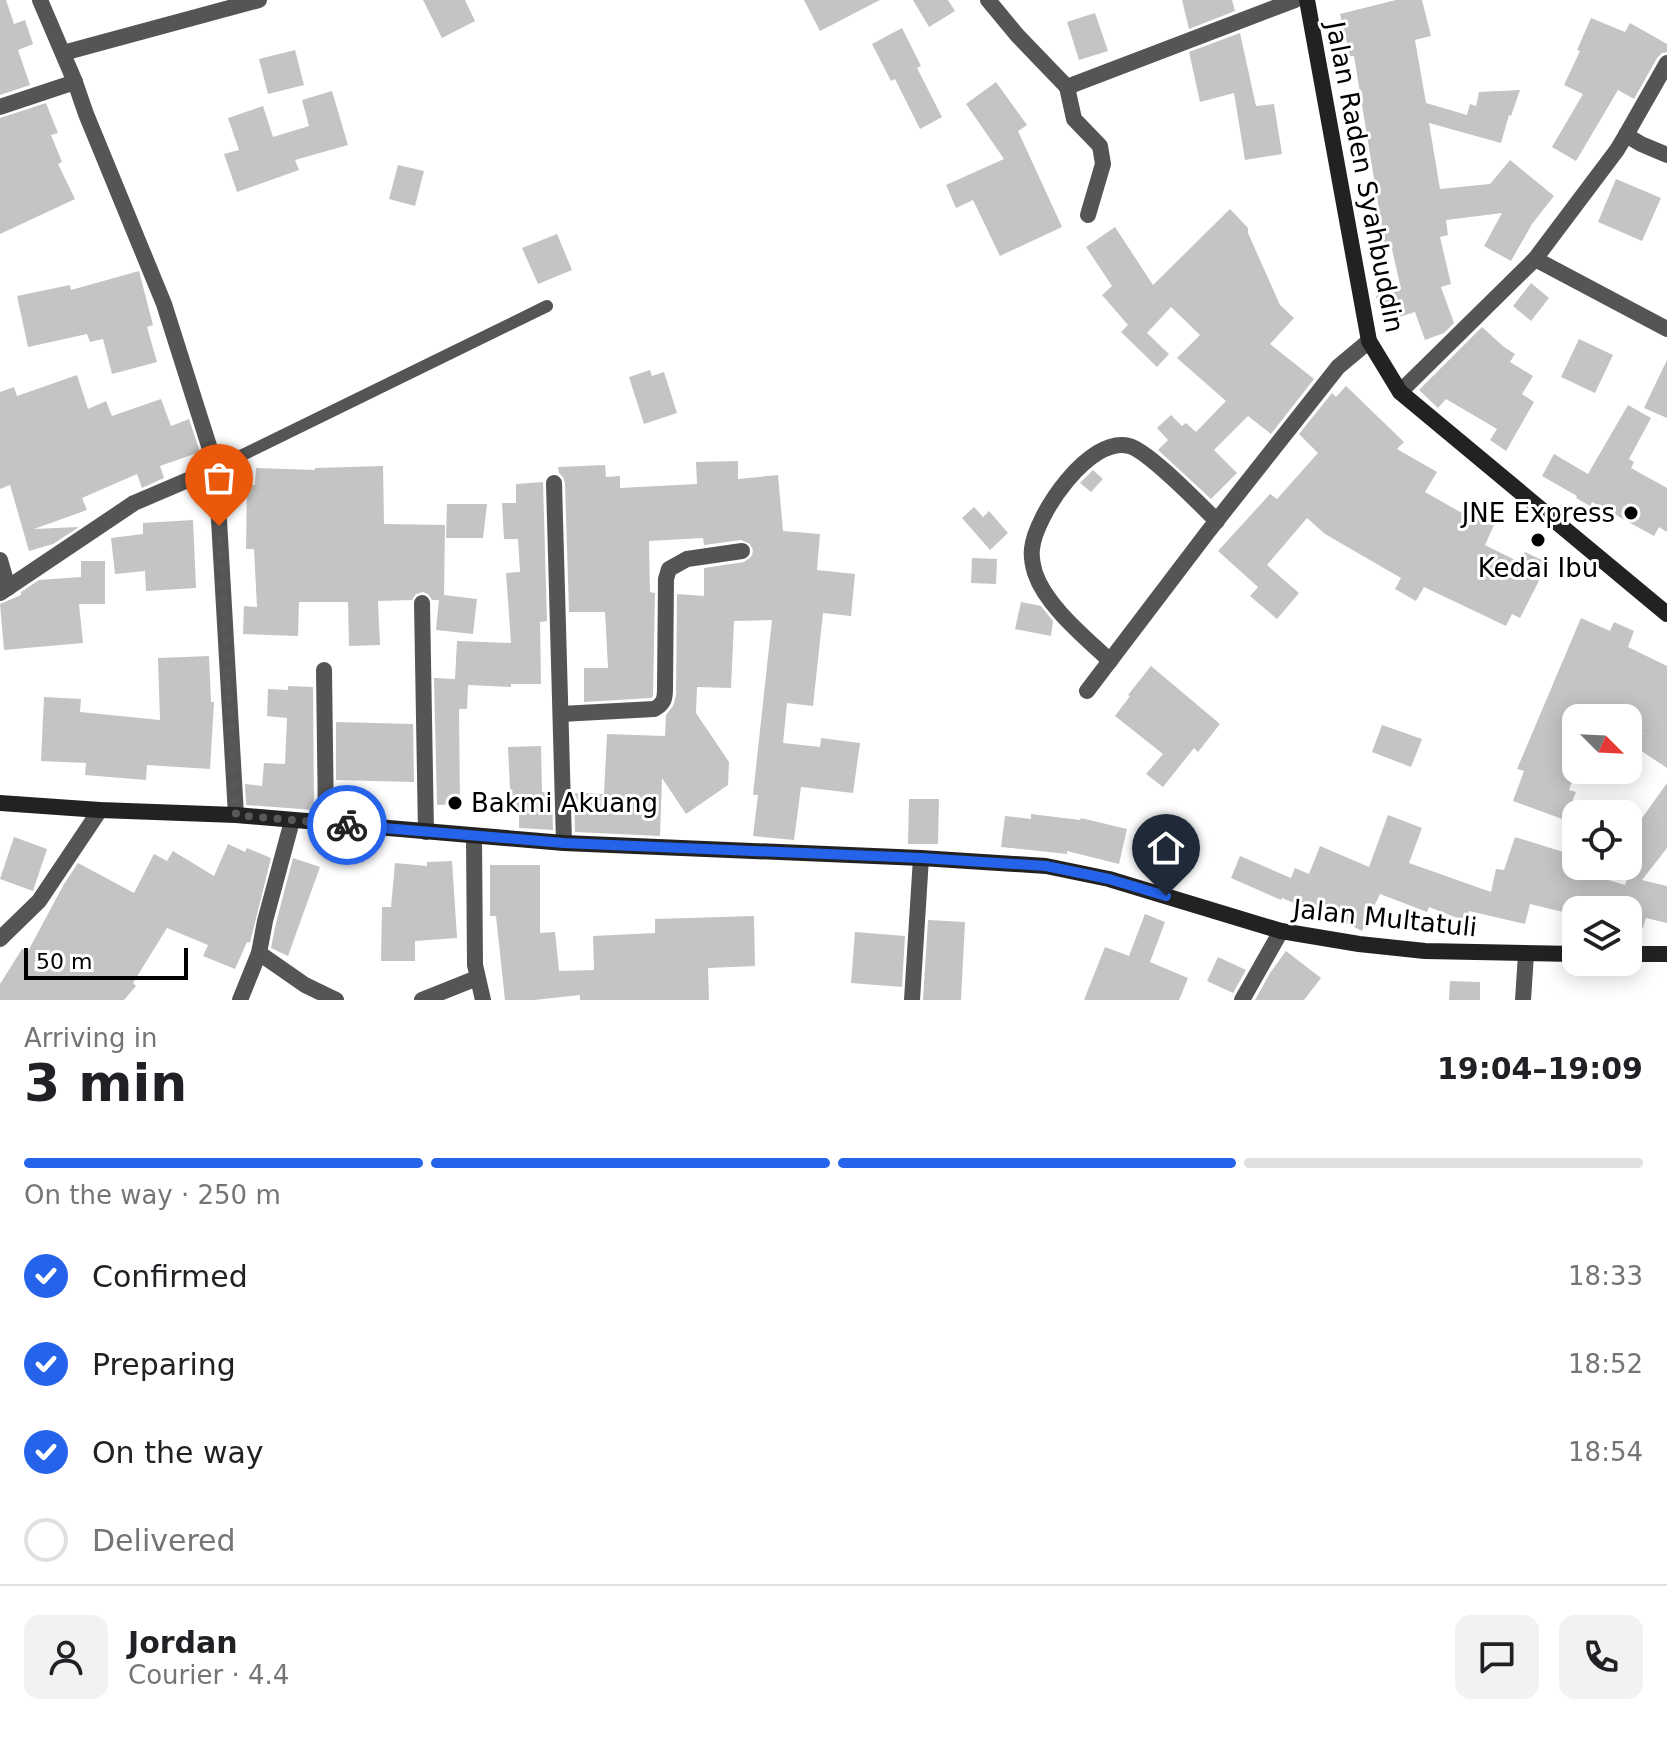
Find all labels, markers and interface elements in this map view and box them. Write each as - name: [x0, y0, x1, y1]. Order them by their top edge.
- street label: Jalan Raden Syahbuddin: [1320, 17, 1410, 335]
- pin: [185, 444, 253, 526]
- icon: bag: [197, 456, 241, 500]
- place label: JNE Express: [1460, 498, 1615, 528]
- marker: JNE Express: [1622, 504, 1640, 522]
- marker: Kedai Ibu: [1529, 531, 1547, 549]
- place label: Kedai Ibu: [1478, 553, 1598, 583]
- north arrow: [1562, 704, 1642, 784]
- map controls: [1562, 704, 1642, 976]
- courier: [307, 785, 387, 865]
- place label: Bakmi Akuang: [471, 788, 658, 818]
- marker: Bakmi Akuang: [446, 794, 464, 812]
- button: locate: [1562, 800, 1642, 880]
- icon: bike: [325, 803, 369, 847]
- pin: [1132, 814, 1200, 896]
- icon: home: [1144, 826, 1188, 870]
- street label: Jalan Multatuli: [1290, 893, 1479, 943]
- button: layers: [1562, 896, 1642, 976]
- scale bar: [24, 944, 188, 980]
- text: 50 m: [36, 949, 92, 974]
- text: Arriving in: [24, 1023, 158, 1053]
- text: 19:04–19:09: [1437, 1051, 1643, 1086]
- text: 3 min: [24, 1053, 187, 1113]
- text: On the way · 250 m: [24, 1180, 281, 1210]
- icon: check: [24, 1254, 68, 1298]
- text: Confirmed: [92, 1259, 248, 1294]
- text: 18:33: [1568, 1261, 1643, 1291]
- icon: check: [24, 1342, 68, 1386]
- text: Preparing: [92, 1347, 236, 1382]
- text: 18:52: [1568, 1349, 1643, 1379]
- icon: check: [24, 1430, 68, 1474]
- text: On the way: [92, 1435, 264, 1470]
- text: 18:54: [1568, 1437, 1643, 1467]
- text: Delivered: [92, 1523, 236, 1558]
- button: person: [24, 1615, 108, 1699]
- button: chat: [1455, 1615, 1539, 1699]
- button: phone: [1559, 1615, 1643, 1699]
- text: Jordan: [128, 1625, 238, 1660]
- text: Courier · 4.4: [128, 1660, 289, 1690]

